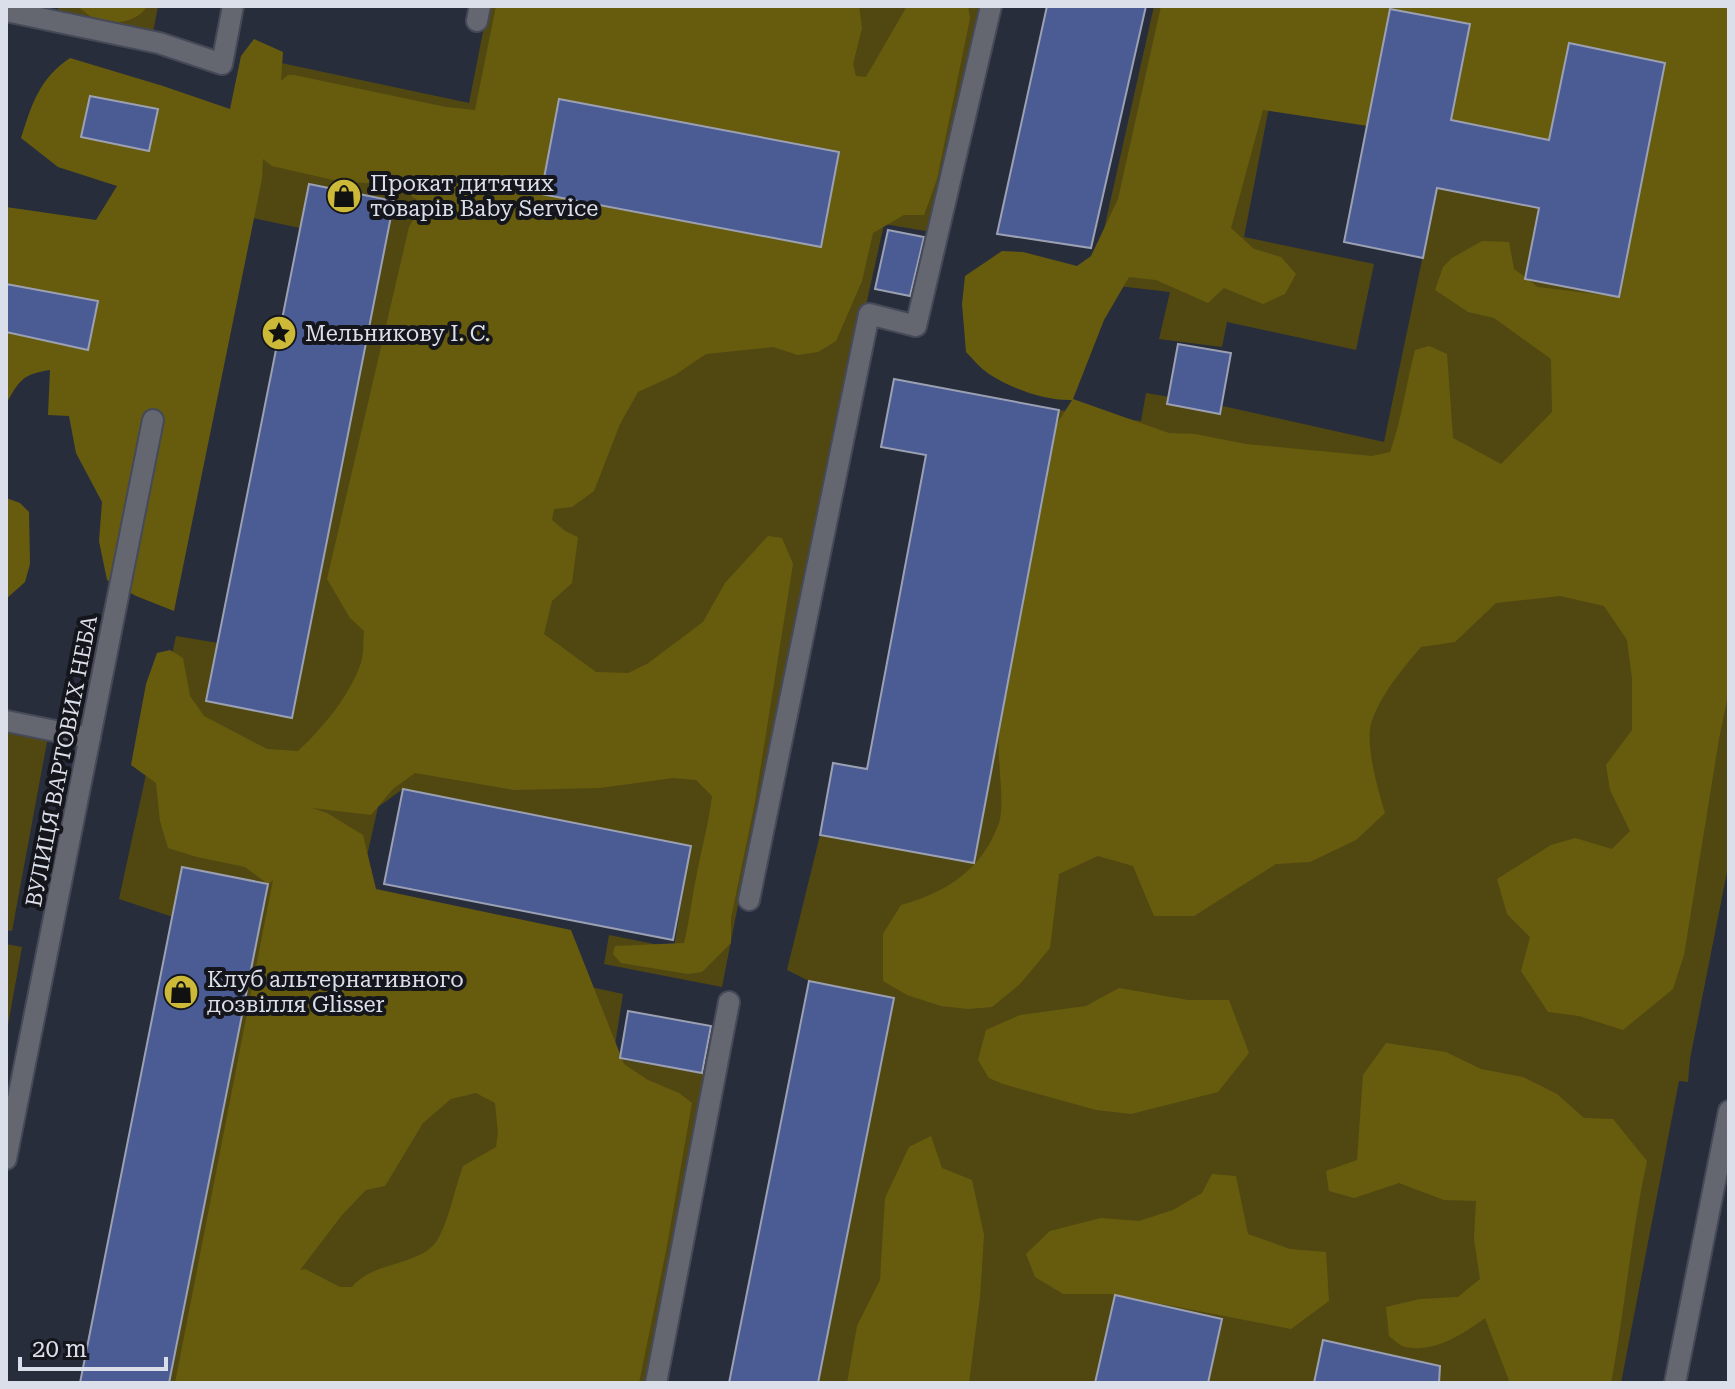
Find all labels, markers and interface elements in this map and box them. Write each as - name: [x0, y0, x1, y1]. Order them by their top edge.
- place label: Прокат дитячих товарів Baby Service: [370, 171, 598, 221]
- shop icon: Прокат дитячих товарів Baby Service: [325, 177, 363, 215]
- place icon: Мельникову І. С.: [260, 314, 298, 352]
- place label: Мельникову І. С.: [305, 321, 490, 346]
- street label: ВУЛИЦЯ ВАРТОВИХ НЕБА: [21, 613, 102, 909]
- place label: Клуб альтернативного дозвілля Glisser: [207, 967, 464, 1017]
- shop icon: Клуб альтернативного дозвілля Glisser: [162, 973, 200, 1011]
- scale bar: [20, 1321, 166, 1371]
- text: 20 m: [32, 1335, 87, 1363]

